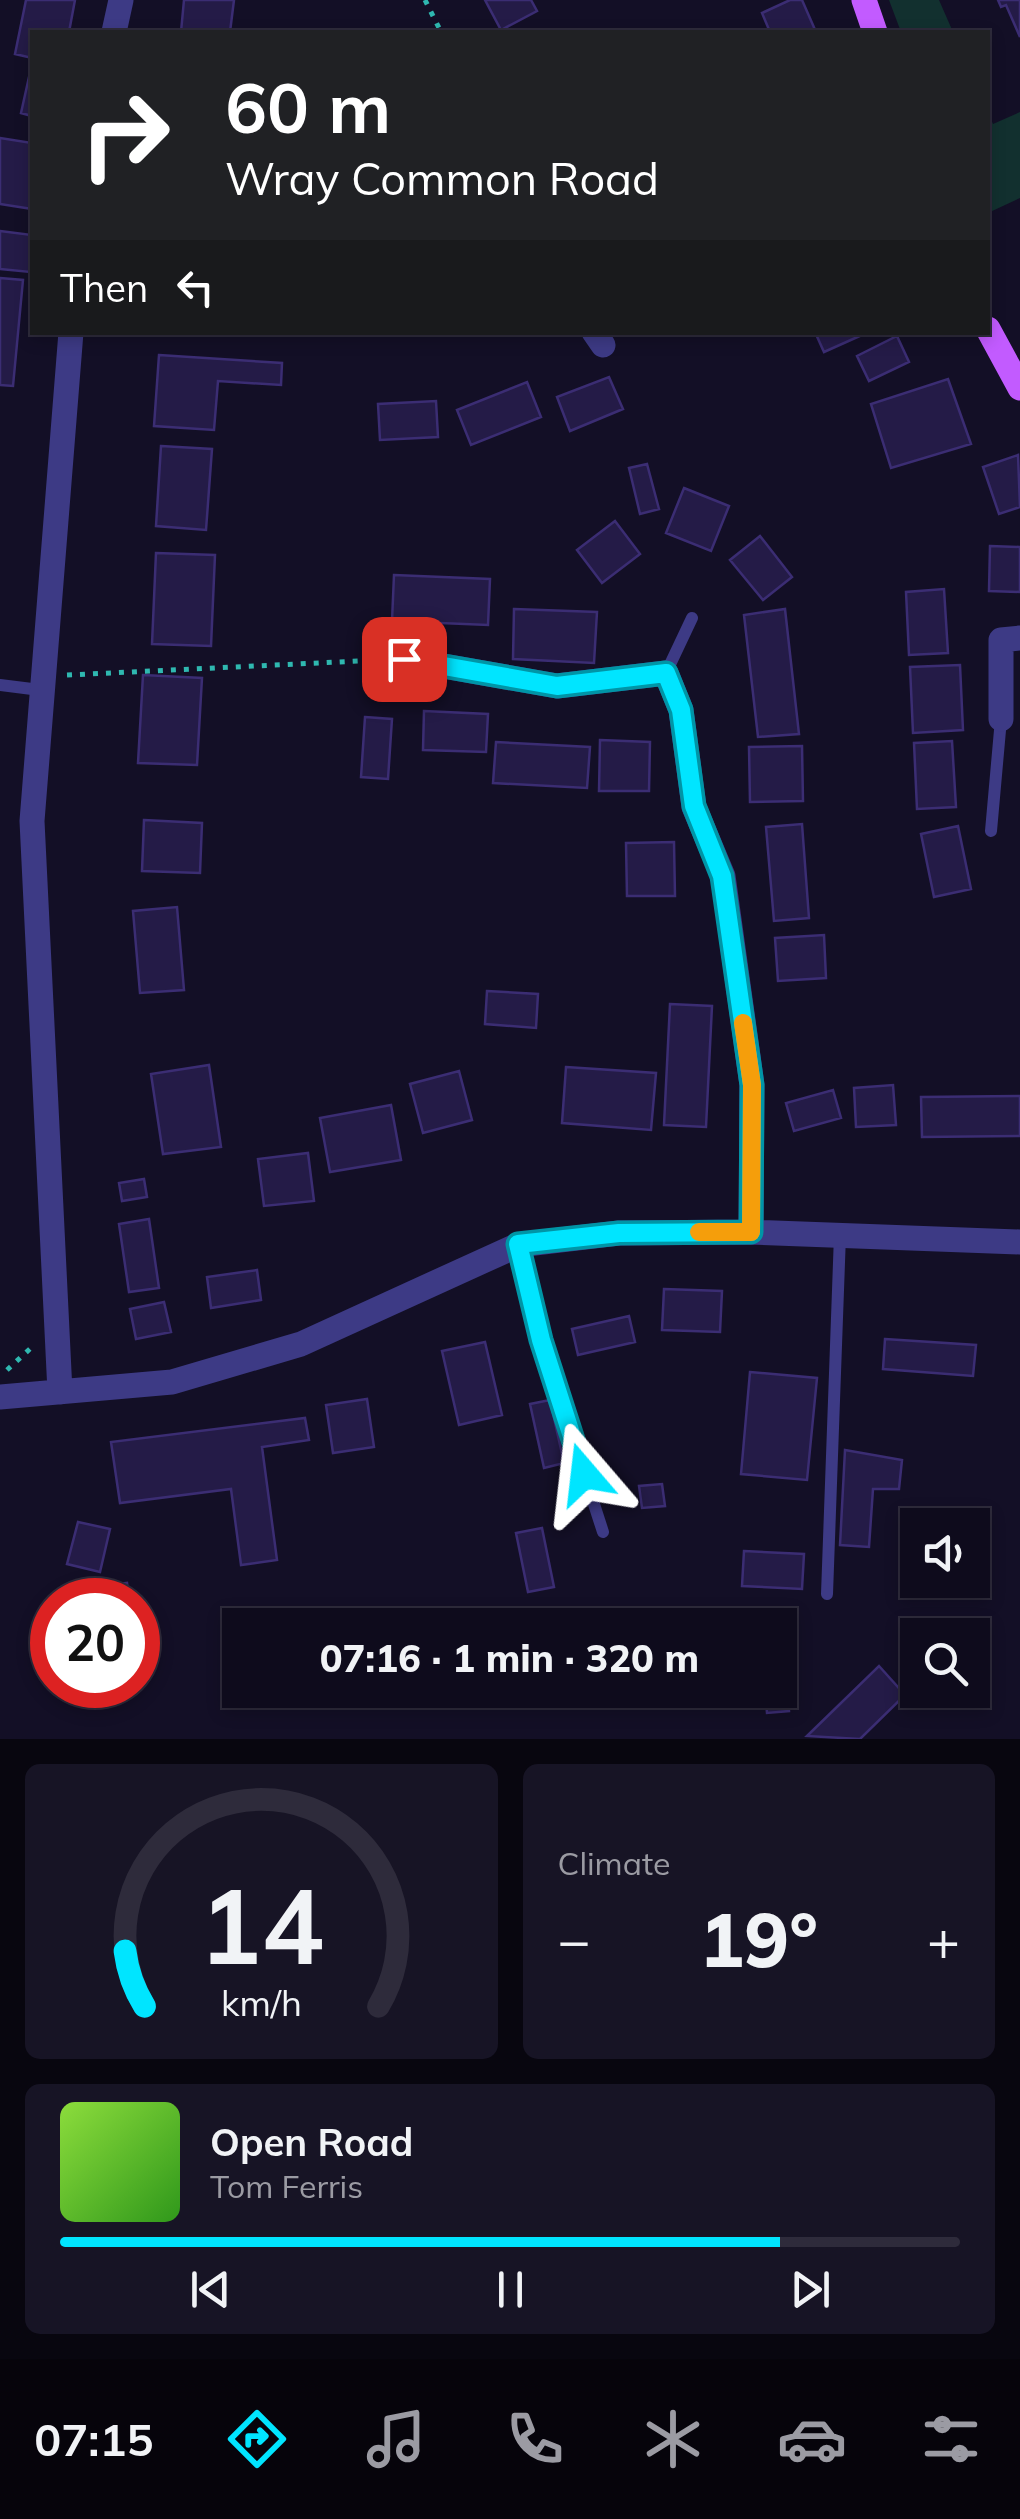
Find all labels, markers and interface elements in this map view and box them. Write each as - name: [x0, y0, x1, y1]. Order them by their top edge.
- text: 60 m: [225, 63, 391, 151]
- icon: right: [60, 70, 190, 200]
- text: Wray Common Road: [225, 150, 659, 206]
- icon: left: [168, 260, 223, 315]
- text: Then: [60, 264, 148, 312]
- pin: [362, 617, 447, 702]
- icon: arrive: [377, 632, 432, 687]
- position arrow: [532, 1422, 636, 1526]
- map controls: [900, 1508, 990, 1708]
- button: sound: [900, 1508, 990, 1598]
- speed limit sign: 20: [30, 1578, 160, 1708]
- button: search: [900, 1618, 990, 1708]
- text: 07:16 · 1 min · 320 m: [320, 1634, 699, 1682]
- text: Climate: [558, 1843, 670, 1883]
- text: 14: [199, 1859, 324, 1990]
- text: 19°: [699, 1892, 818, 1986]
- text: −: [558, 1905, 591, 1974]
- text: +: [927, 1905, 960, 1974]
- text: km/h: [221, 1980, 302, 2025]
- text: Open Road: [210, 2118, 413, 2166]
- text: Tom Ferris: [210, 2166, 363, 2206]
- icon: previous: [183, 2262, 238, 2317]
- icon: pause: [483, 2262, 538, 2317]
- icon: next: [783, 2262, 838, 2317]
- icon: directions: [222, 2404, 292, 2474]
- icon: music: [361, 2404, 431, 2474]
- icon: phone: [500, 2404, 570, 2474]
- icon: climate: [638, 2404, 708, 2474]
- icon: car: [777, 2404, 847, 2474]
- icon: filters: [916, 2404, 986, 2474]
- text: 07:15: [34, 2411, 154, 2467]

